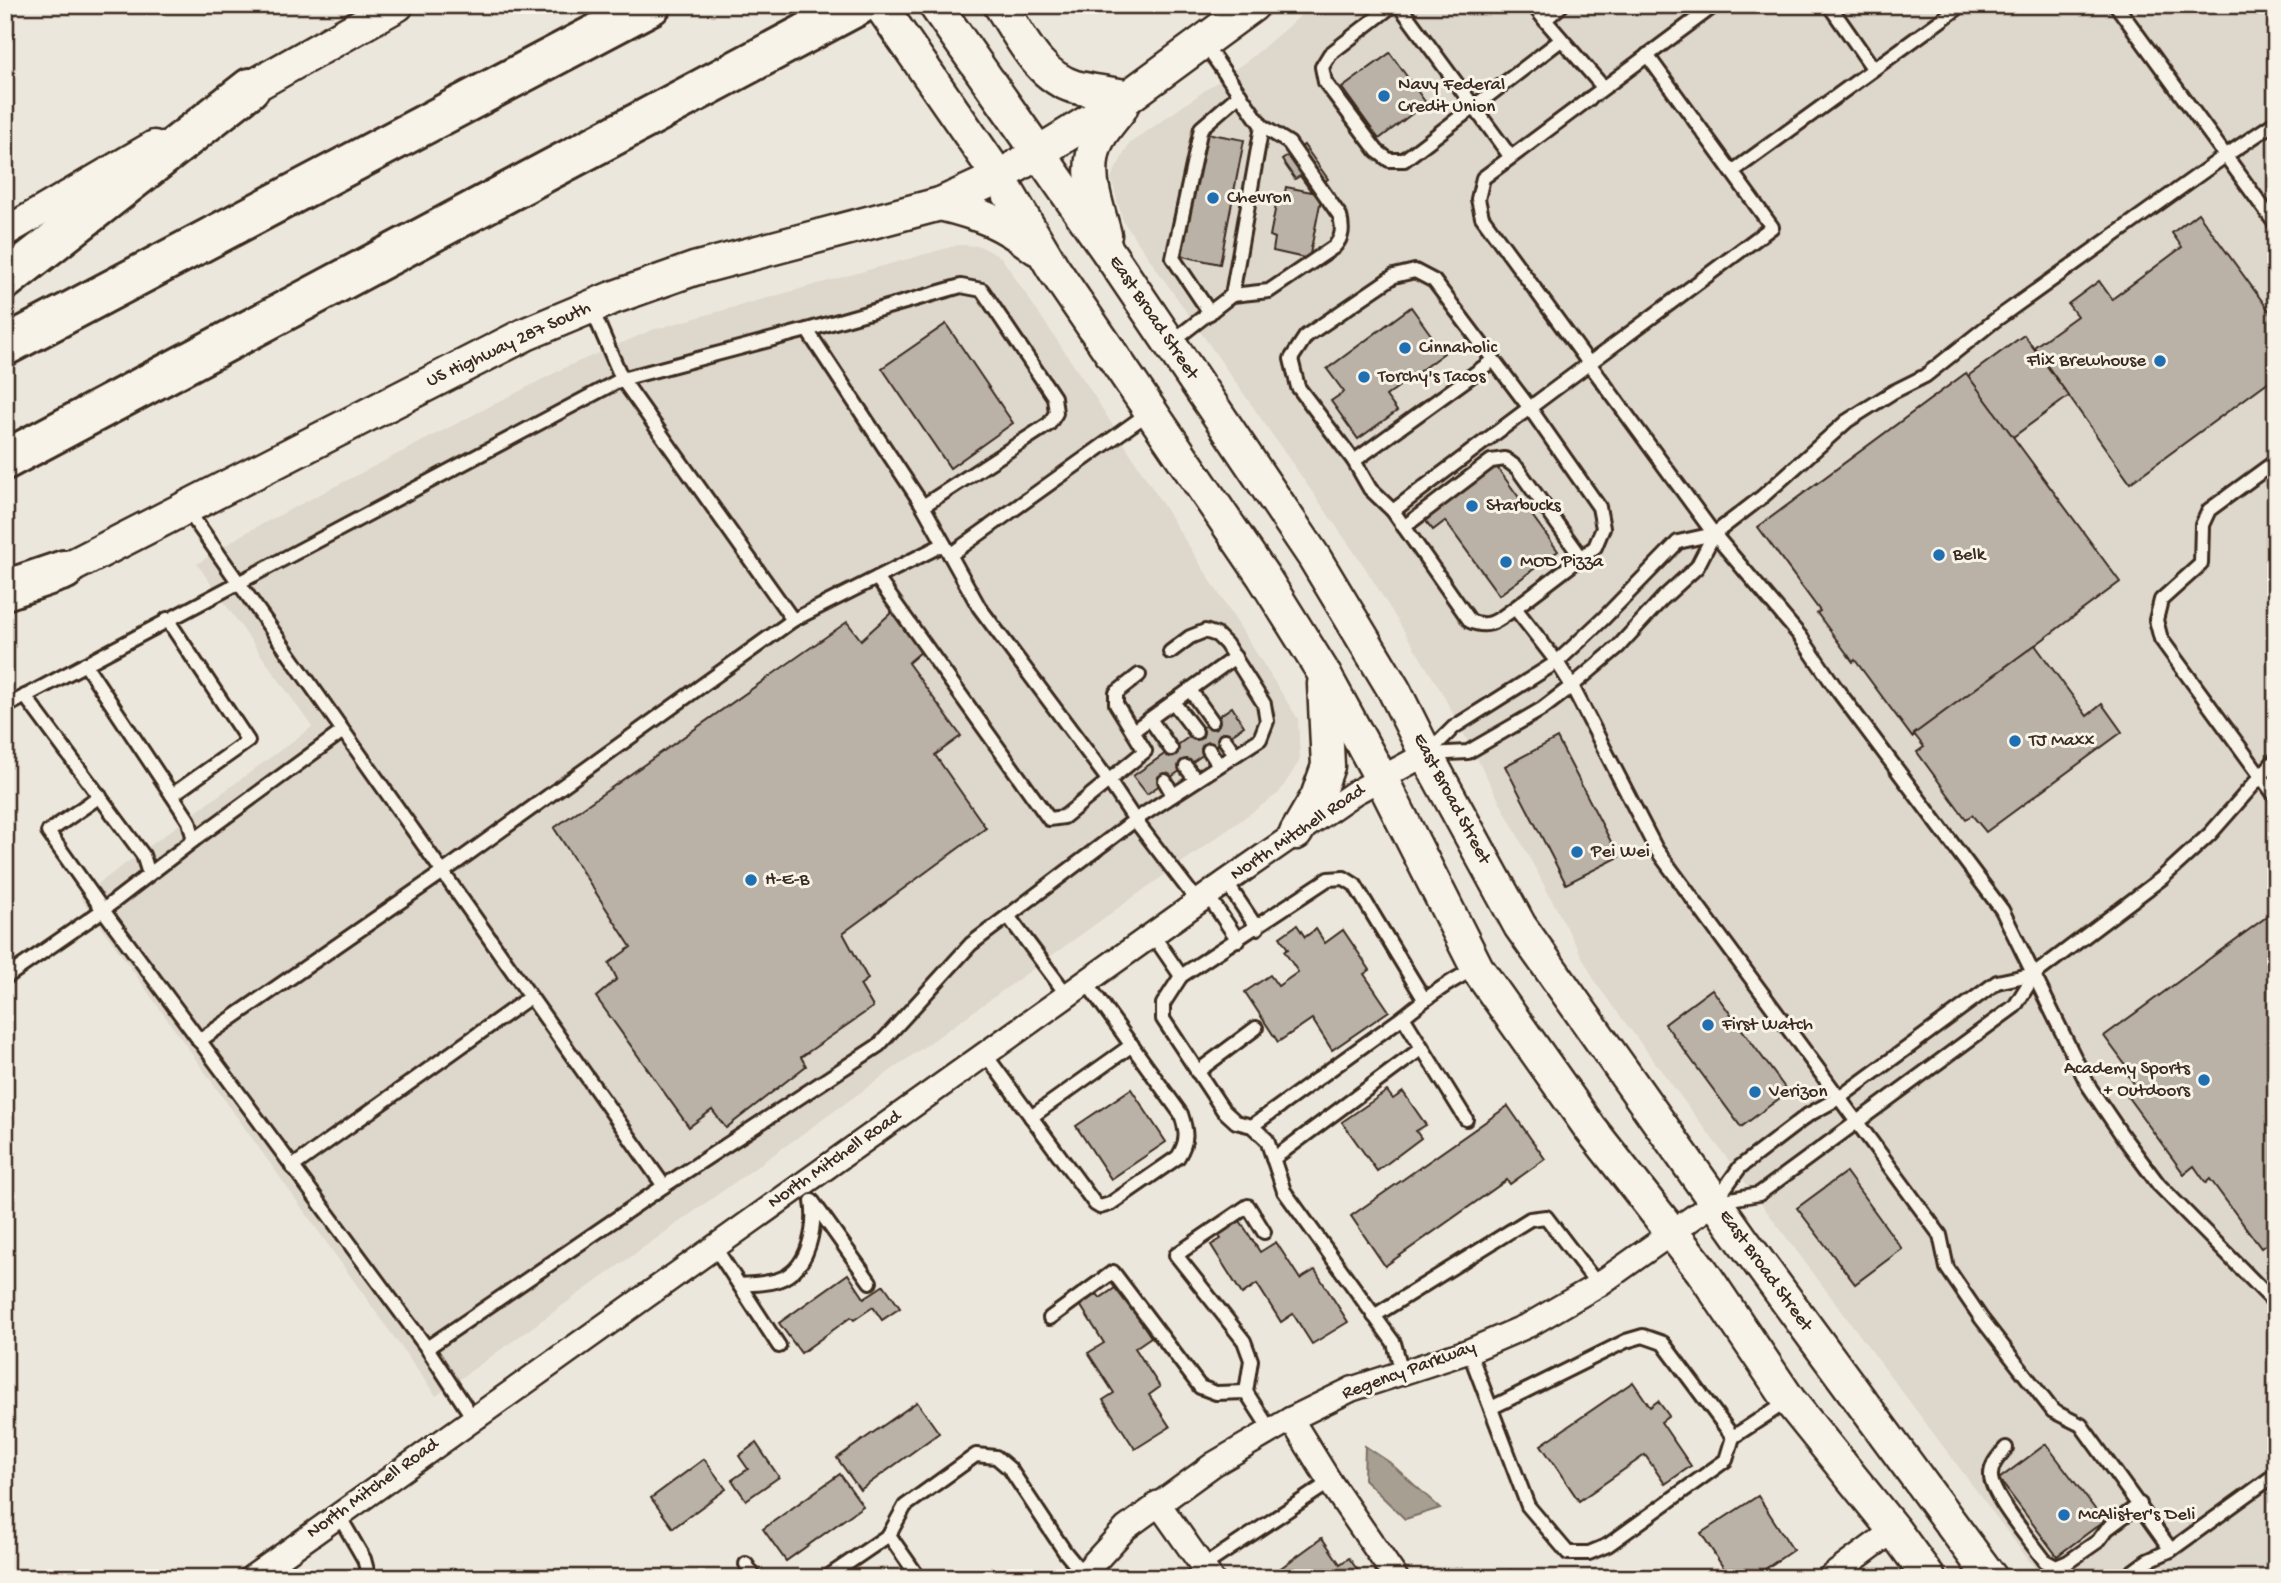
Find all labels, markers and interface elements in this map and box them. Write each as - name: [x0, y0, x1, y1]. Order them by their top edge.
- place label: Navy Federal Credit Union: [1398, 74, 1505, 119]
- marker: Navy Federal Credit Union: [1376, 88, 1392, 104]
- place label: Chevron: [1227, 187, 1291, 210]
- marker: Chevron: [1205, 190, 1221, 206]
- street label: East Broad Street: [1103, 252, 1204, 386]
- street label: US Highway 287 South: [423, 297, 595, 393]
- place label: Cinnaholic: [1419, 337, 1497, 360]
- marker: Cinnaholic: [1397, 340, 1413, 356]
- place label: Flix Brewhouse: [2026, 350, 2146, 373]
- marker: Flix Brewhouse: [2152, 353, 2168, 369]
- place label: Torchy's Tacos: [1377, 366, 1486, 389]
- marker: Torchy's Tacos: [1356, 369, 1372, 385]
- place label: Starbucks: [1486, 495, 1562, 518]
- marker: Starbucks: [1464, 498, 1480, 514]
- place label: Belk: [1952, 544, 1987, 567]
- marker: Belk: [1931, 547, 1947, 563]
- place label: MOD Pizza: [1520, 551, 1605, 574]
- marker: MOD Pizza: [1498, 554, 1514, 570]
- street label: East Broad Street: [1407, 730, 1496, 870]
- place label: TJ Maxx: [2028, 730, 2095, 753]
- marker: TJ Maxx: [2007, 733, 2023, 749]
- street label: North Mitchell Road: [1226, 778, 1371, 887]
- place label: Pei Wei: [1590, 841, 1650, 864]
- marker: Pei Wei: [1569, 844, 1585, 860]
- place label: H-E-B: [765, 869, 811, 892]
- marker: H-E-B: [743, 872, 759, 888]
- place label: First Watch: [1721, 1014, 1813, 1037]
- marker: First Watch: [1700, 1017, 1716, 1033]
- place label: Academy Sports + Outdoors: [2064, 1058, 2191, 1103]
- marker: Academy Sports + Outdoors: [2196, 1072, 2212, 1088]
- place label: Verizon: [1768, 1081, 1827, 1104]
- marker: Verizon: [1747, 1084, 1763, 1100]
- street label: North Mitchell Road: [764, 1104, 908, 1215]
- street label: East Broad Street: [1713, 1206, 1818, 1338]
- street label: Regency Parkway: [1339, 1336, 1480, 1406]
- street label: North Mitchell Road: [303, 1432, 445, 1545]
- place label: McAlister's Deli: [2078, 1504, 2195, 1527]
- marker: McAlister's Deli: [2056, 1507, 2072, 1523]

